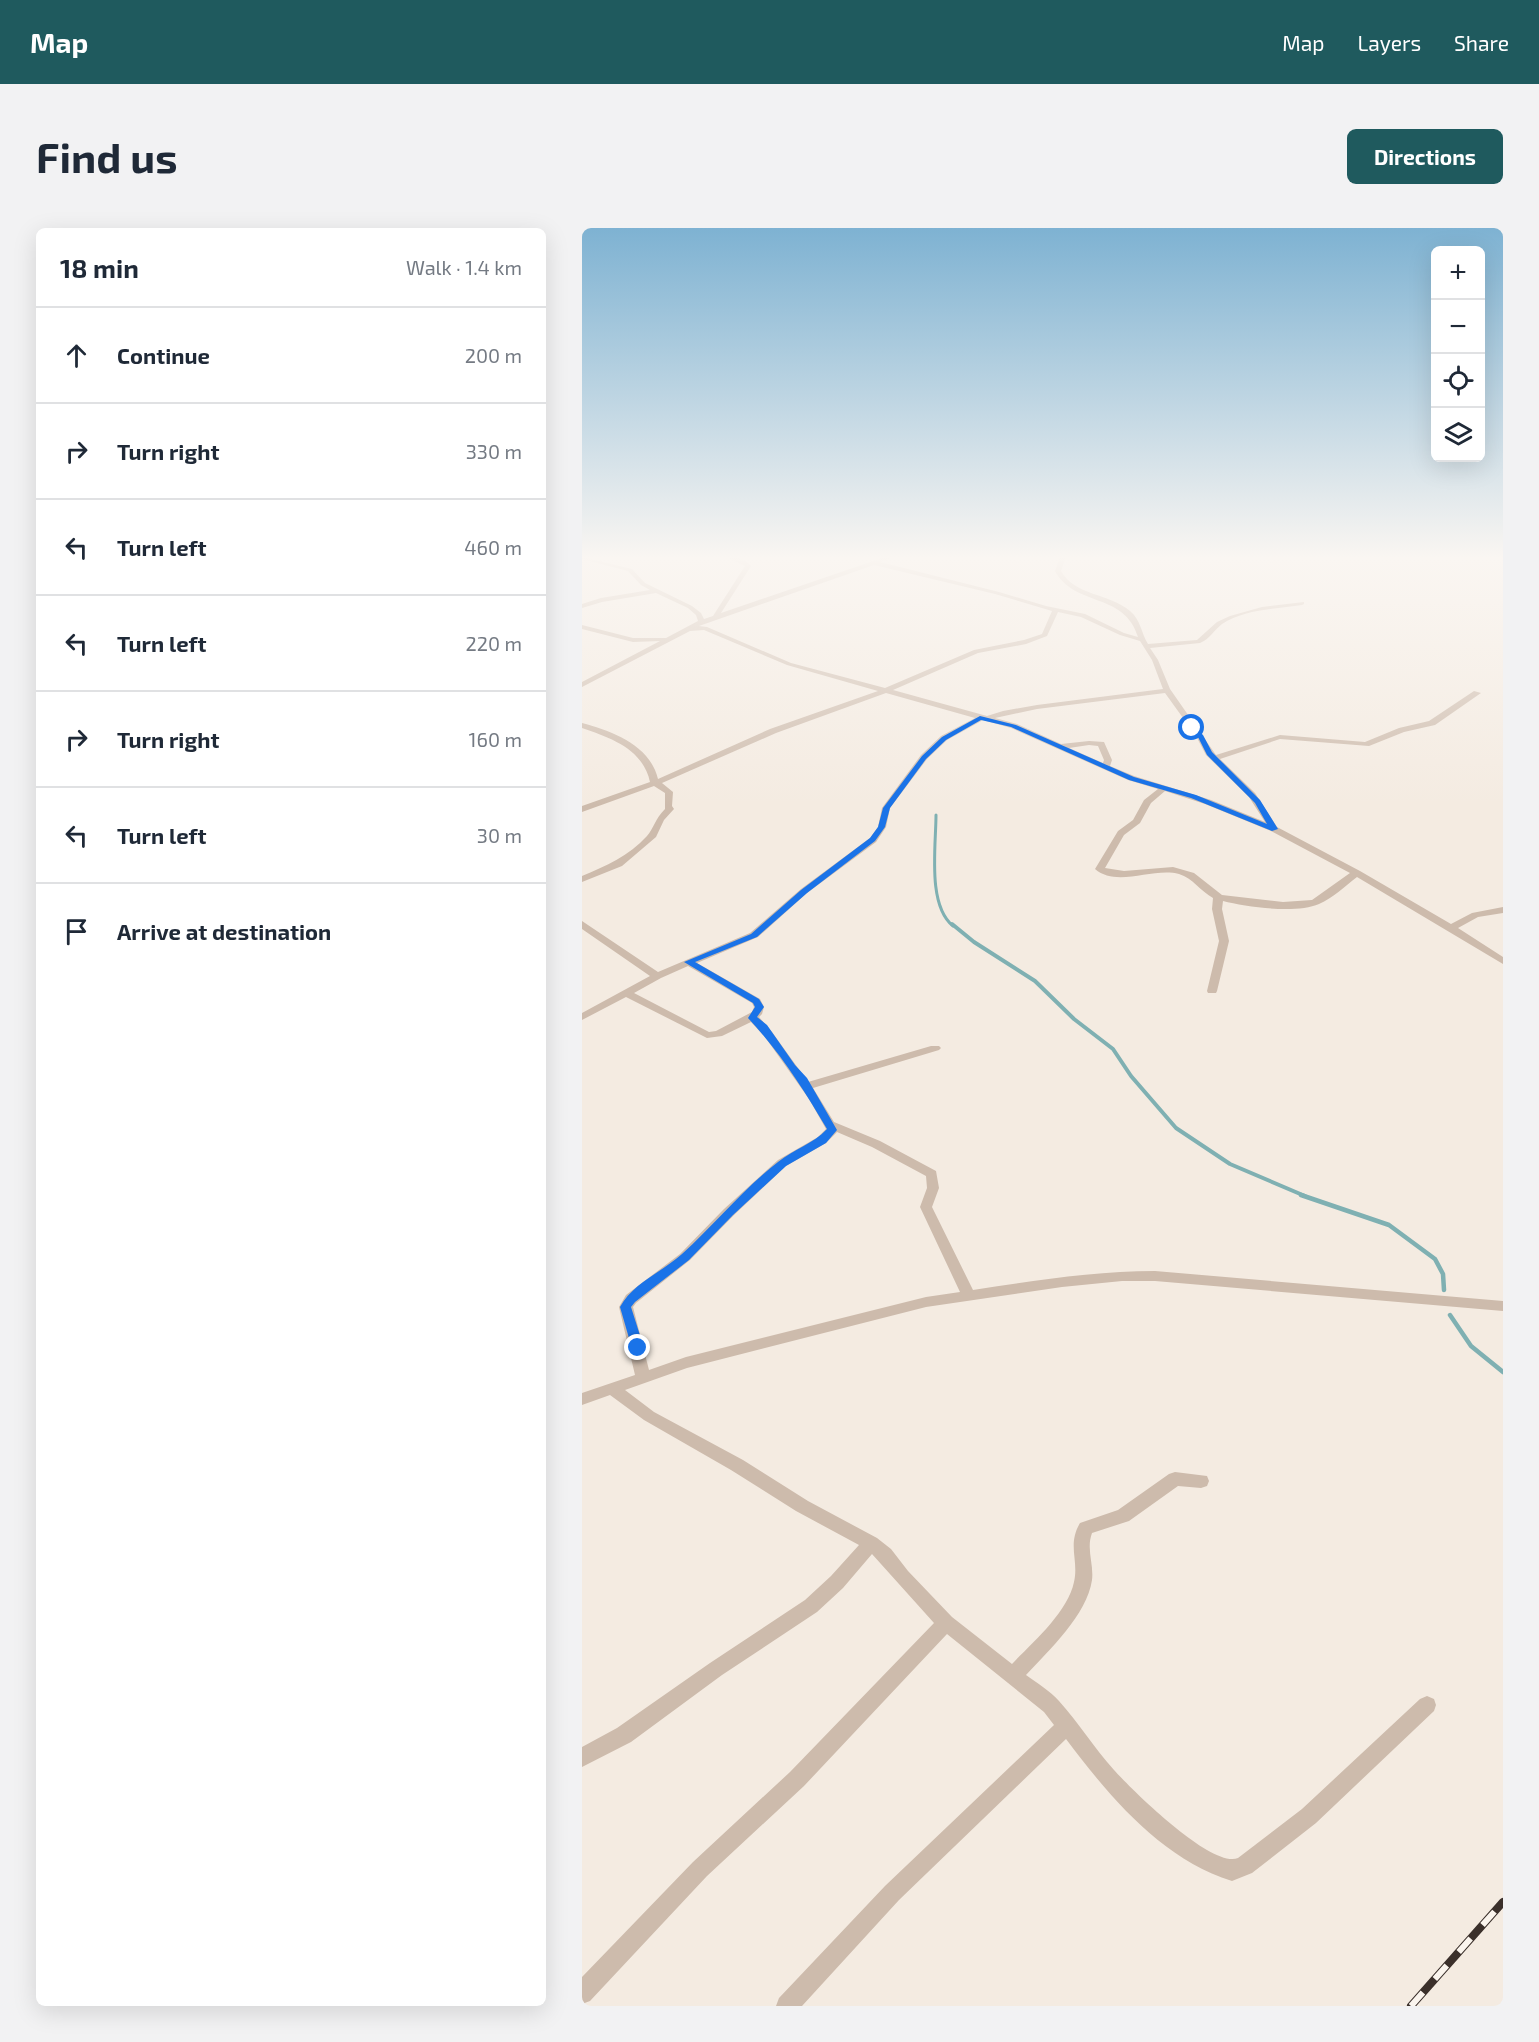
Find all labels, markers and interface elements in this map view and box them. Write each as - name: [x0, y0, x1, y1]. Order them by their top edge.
- text: Map: [30, 25, 88, 59]
- text: Map: [1282, 30, 1324, 55]
- text: Layers: [1357, 30, 1421, 55]
- text: Share: [1454, 30, 1509, 55]
- button: Directions: [1347, 129, 1503, 184]
- text: Find us: [36, 131, 178, 181]
- map controls: [1431, 246, 1485, 462]
- button: +: [1431, 246, 1485, 300]
- text: 18 min: [60, 252, 139, 283]
- text: Walk · 1.4 km: [406, 255, 522, 279]
- button: −: [1431, 300, 1485, 354]
- icon: ahead: [60, 339, 93, 372]
- text: Continue: [117, 342, 210, 368]
- text: 200 m: [465, 343, 522, 367]
- button: locate: [1431, 354, 1485, 408]
- button: layers: [1431, 408, 1485, 462]
- icon: right: [60, 435, 93, 468]
- text: Turn right: [117, 438, 219, 464]
- text: 330 m: [466, 439, 522, 463]
- icon: left: [60, 531, 93, 564]
- text: Turn left: [117, 534, 206, 560]
- text: 460 m: [464, 535, 522, 559]
- icon: left: [60, 627, 93, 660]
- text: Turn left: [117, 630, 206, 656]
- text: 220 m: [465, 631, 522, 655]
- route start: [1178, 714, 1204, 740]
- icon: right: [60, 723, 93, 756]
- text: Turn right: [117, 726, 219, 752]
- text: 160 m: [469, 727, 522, 751]
- icon: left: [60, 819, 93, 852]
- text: Turn left: [117, 822, 206, 848]
- text: 30 m: [477, 823, 522, 847]
- icon: arrive: [60, 915, 93, 948]
- text: Arrive at destination: [117, 918, 331, 944]
- route end: [624, 1334, 650, 1360]

